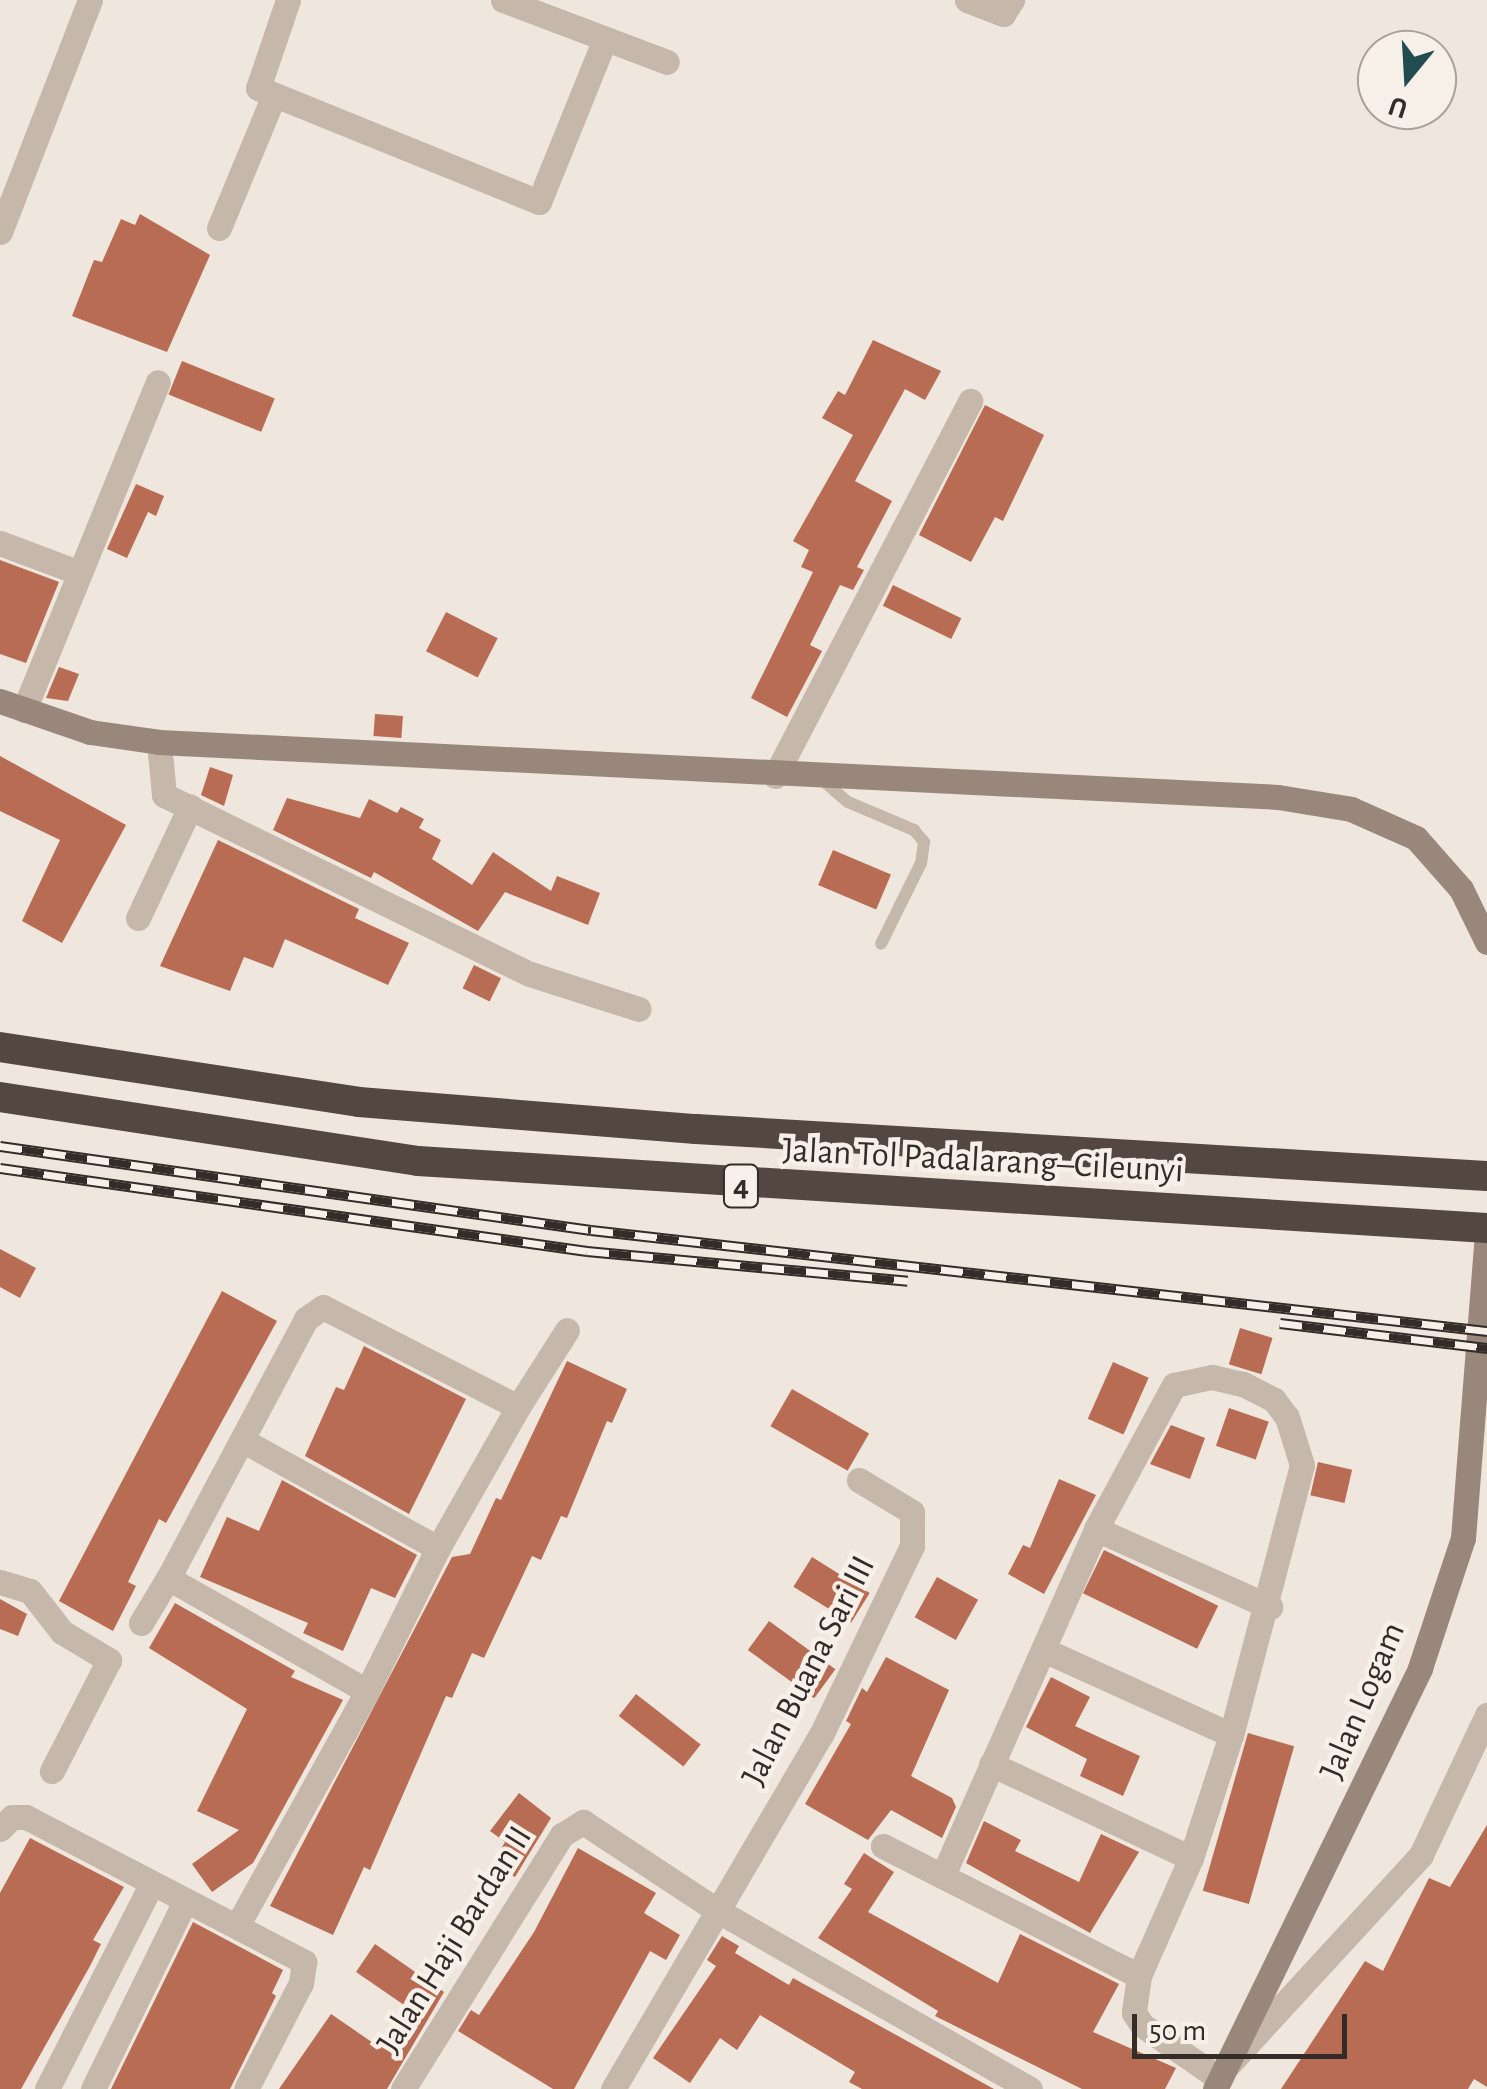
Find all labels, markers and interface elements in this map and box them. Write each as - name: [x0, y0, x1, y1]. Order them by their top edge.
- north arrow: [1357, 30, 1457, 130]
- text: U: [1386, 91, 1411, 123]
- street label: Jalan Tol Padalarang–Cileunyi: [781, 1130, 1185, 1192]
- road number: 4: [721, 1159, 761, 1213]
- street label: Jalan Buana Sari III: [733, 1549, 885, 1793]
- street label: Jalan Logam: [1311, 1616, 1415, 1786]
- street label: Jalan Haji Bardan II: [368, 1819, 542, 2061]
- scale bar: [1137, 1994, 1352, 2056]
- text: 50 m: [1149, 2016, 1206, 2046]

